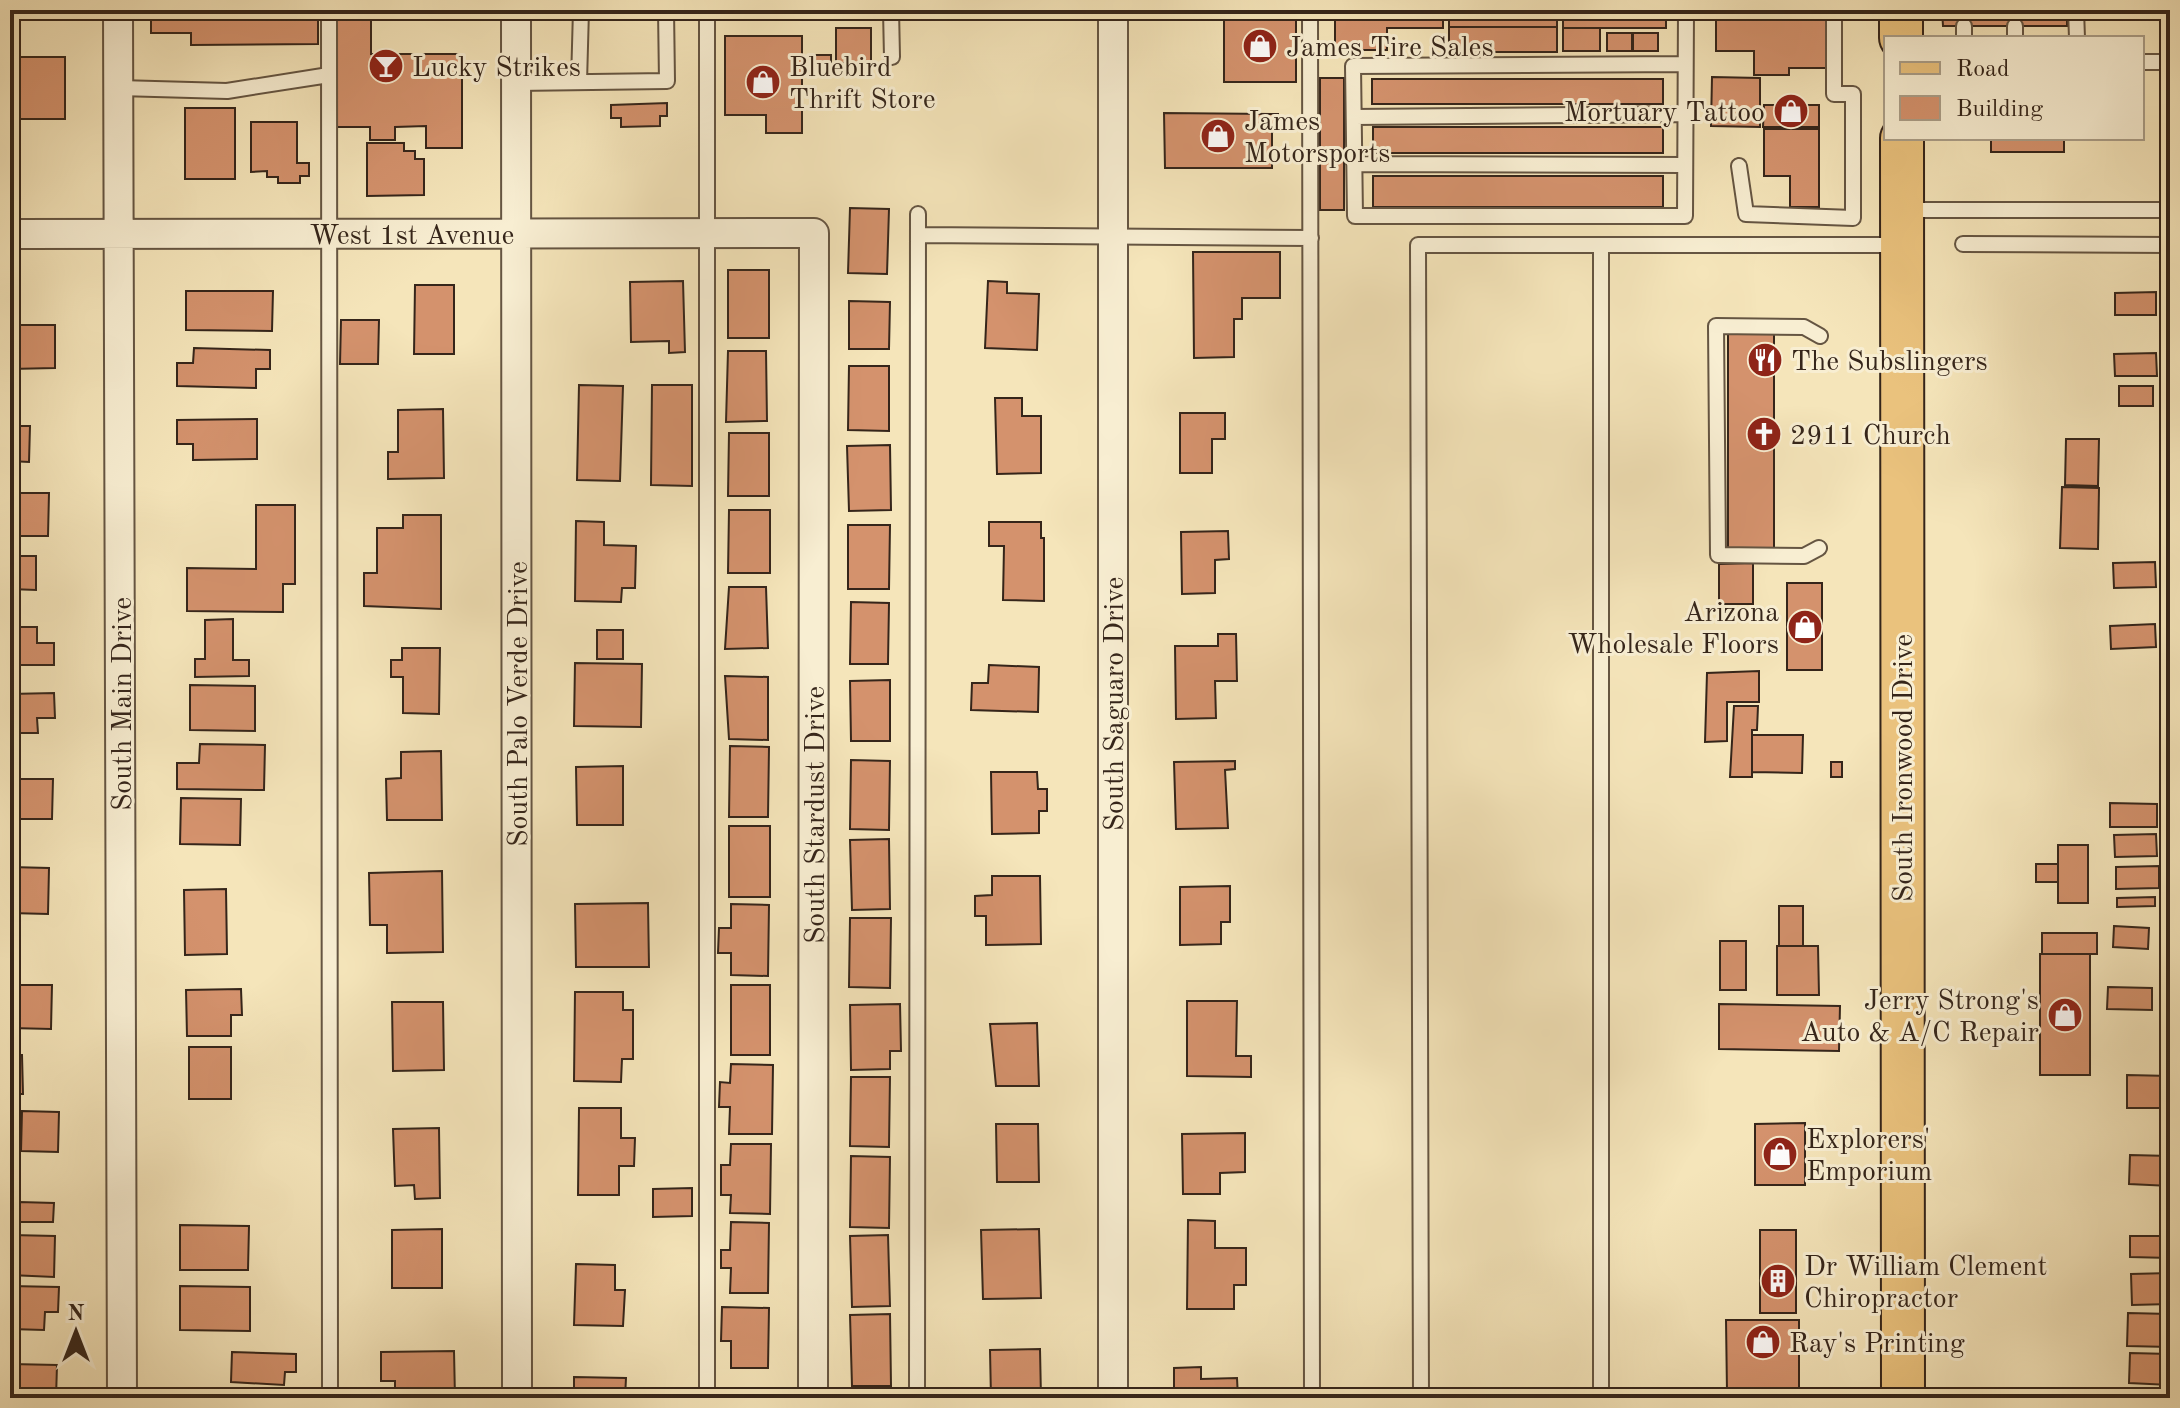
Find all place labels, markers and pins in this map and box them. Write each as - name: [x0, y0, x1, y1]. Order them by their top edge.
- shop icon: James Tire Sales: [1241, 27, 1279, 65]
- place label: James Tire Sales: [1286, 35, 1494, 63]
- bar icon: Lucky Strikes: [367, 47, 405, 85]
- place label: Lucky Strikes: [412, 55, 581, 83]
- place label: Bluebird Thrift Store: [789, 55, 936, 115]
- shop icon: Bluebird Thrift Store: [744, 63, 782, 101]
- shop icon: Mortuary Tattoo: [1772, 92, 1810, 130]
- place label: Mortuary Tattoo: [1564, 100, 1765, 128]
- place label: James Motorsports: [1244, 109, 1391, 169]
- shop icon: James Motorsports: [1199, 117, 1237, 155]
- restaurant icon: The Subslingers: [1746, 341, 1784, 379]
- place label: The Subslingers: [1791, 349, 1988, 377]
- church icon: 2911 Church: [1745, 415, 1783, 453]
- place label: 2911 Church: [1790, 423, 1951, 451]
- place label: Arizona Wholesale Floors: [1567, 600, 1779, 660]
- shop icon: Arizona Wholesale Floors: [1786, 608, 1824, 646]
- place label: Jerry Strong's Auto & A/C Repair: [1800, 988, 2039, 1048]
- shop icon: Jerry Strong's Auto & A/C Repair: [2046, 996, 2084, 1034]
- place label: Explorers' Emporium: [1806, 1127, 1932, 1187]
- shop icon: Explorers' Emporium: [1761, 1135, 1799, 1173]
- place label: Dr William Clement Chiropractor: [1804, 1254, 2047, 1314]
- building icon: Dr William Clement Chiropractor: [1759, 1262, 1797, 1300]
- shop icon: Ray's Printing: [1744, 1323, 1782, 1361]
- place label: Ray's Printing: [1789, 1331, 1965, 1359]

